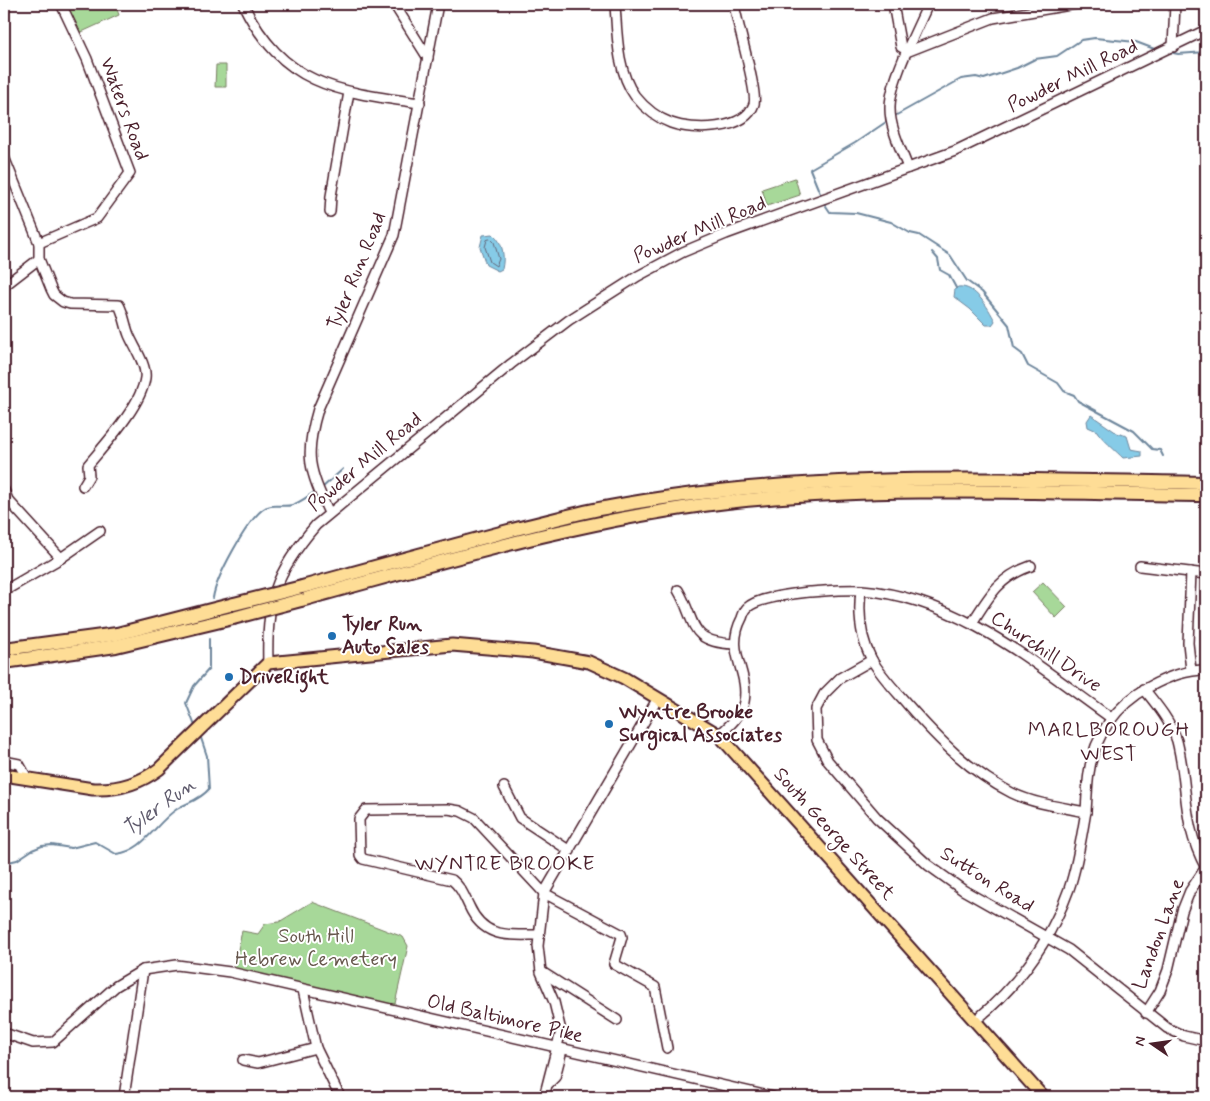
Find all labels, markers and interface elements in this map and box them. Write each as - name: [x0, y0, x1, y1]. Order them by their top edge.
- street label: Powder Mill Road: [1003, 33, 1143, 119]
- street label: Waters Road: [93, 54, 155, 164]
- street label: Powder Mill Road: [629, 190, 771, 270]
- street label: Tyler Run Road: [321, 208, 393, 334]
- street label: Powder Mill Road: [302, 406, 428, 518]
- street label: Churchill Drive: [985, 605, 1107, 699]
- place label: Tyler Run Auto Sales: [342, 611, 429, 661]
- marker: Tyler Run Auto Sales: [326, 630, 338, 642]
- place label: DriveRight: [239, 664, 330, 693]
- marker: DriveRight: [223, 671, 235, 683]
- place label: Wyntre Brooke Surgical Associates: [618, 699, 782, 751]
- district label: MARLBOROUGH WEST: [1028, 716, 1190, 768]
- marker: Wyntre Brooke Surgical Associates: [603, 718, 615, 730]
- street label: South George Street: [766, 762, 901, 907]
- water label: Tyler Run: [117, 771, 202, 843]
- street label: Sutton Road: [935, 840, 1039, 920]
- district label: WYNTRE BROOKE: [414, 850, 596, 878]
- street label: Landon Lane: [1126, 875, 1192, 993]
- park label: South Hill Hebrew Cemetery: [235, 923, 397, 973]
- street label: Old Baltimore Pike: [424, 988, 586, 1050]
- north arrow: [1128, 1018, 1178, 1068]
- text: N: [1130, 1035, 1150, 1048]

